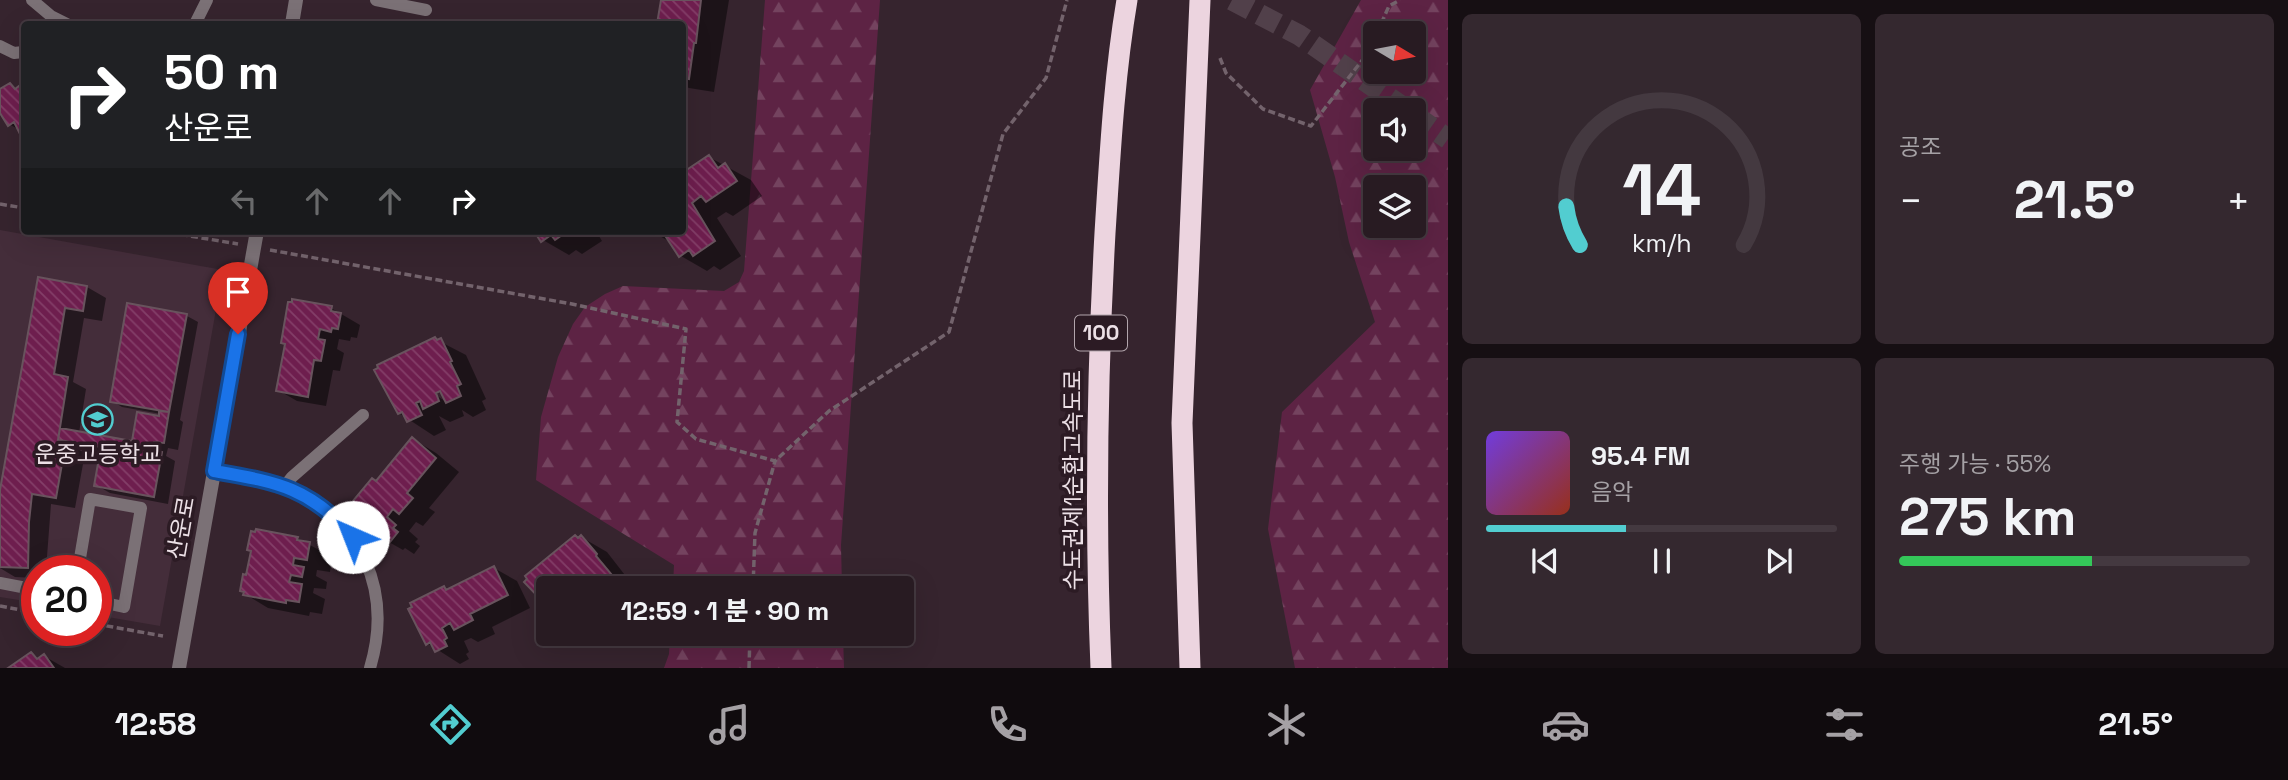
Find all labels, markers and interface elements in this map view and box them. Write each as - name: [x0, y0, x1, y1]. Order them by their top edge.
- north arrow: [1363, 21, 1426, 84]
- map controls: [1363, 21, 1426, 238]
- text: 50 m: [164, 41, 279, 103]
- icon: right: [49, 49, 140, 140]
- button: sound: [1363, 98, 1426, 161]
- text: 산운로: [164, 108, 252, 148]
- text: 공조: [1899, 132, 1941, 162]
- text: 14: [1622, 143, 1701, 236]
- text: 21.5°: [2014, 167, 2135, 233]
- button: layers: [1363, 175, 1426, 238]
- text: −: [1899, 177, 1923, 225]
- text: +: [2226, 177, 2250, 225]
- icon: left: [225, 182, 263, 220]
- icon: ahead: [298, 182, 336, 220]
- icon: ahead: [371, 182, 409, 220]
- icon: right: [444, 182, 482, 220]
- text: km/h: [1632, 227, 1691, 259]
- pin: [208, 262, 268, 334]
- icon: arrive: [219, 273, 257, 311]
- road number: 100: [1075, 316, 1127, 350]
- street label: 수도권제1순환고속도로: [1058, 369, 1088, 591]
- school or university icon: 운중고등학교: [81, 403, 115, 437]
- place label: 운중고등학교: [35, 439, 161, 469]
- text: 95.4 FM: [1591, 439, 1690, 473]
- text: 주행 가능 · 55%: [1899, 449, 2051, 479]
- text: 음악: [1591, 477, 1633, 507]
- text: 275 km: [1899, 484, 2076, 550]
- street label: 산운로: [161, 494, 201, 562]
- position arrow: [316, 500, 390, 574]
- icon: previous: [1526, 542, 1564, 580]
- icon: pause: [1643, 542, 1681, 580]
- icon: next: [1760, 542, 1798, 580]
- speed limit sign: 20: [21, 555, 112, 646]
- text: 12:59 · 1 분 · 90 m: [621, 594, 829, 628]
- icon: directions: [426, 700, 475, 749]
- icon: music: [705, 700, 754, 749]
- icon: phone: [983, 700, 1032, 749]
- icon: climate: [1262, 700, 1311, 749]
- icon: car: [1541, 700, 1590, 749]
- icon: filters: [1820, 700, 1869, 749]
- text: 12:58: [115, 704, 196, 744]
- text: 21.5°: [2098, 704, 2173, 744]

